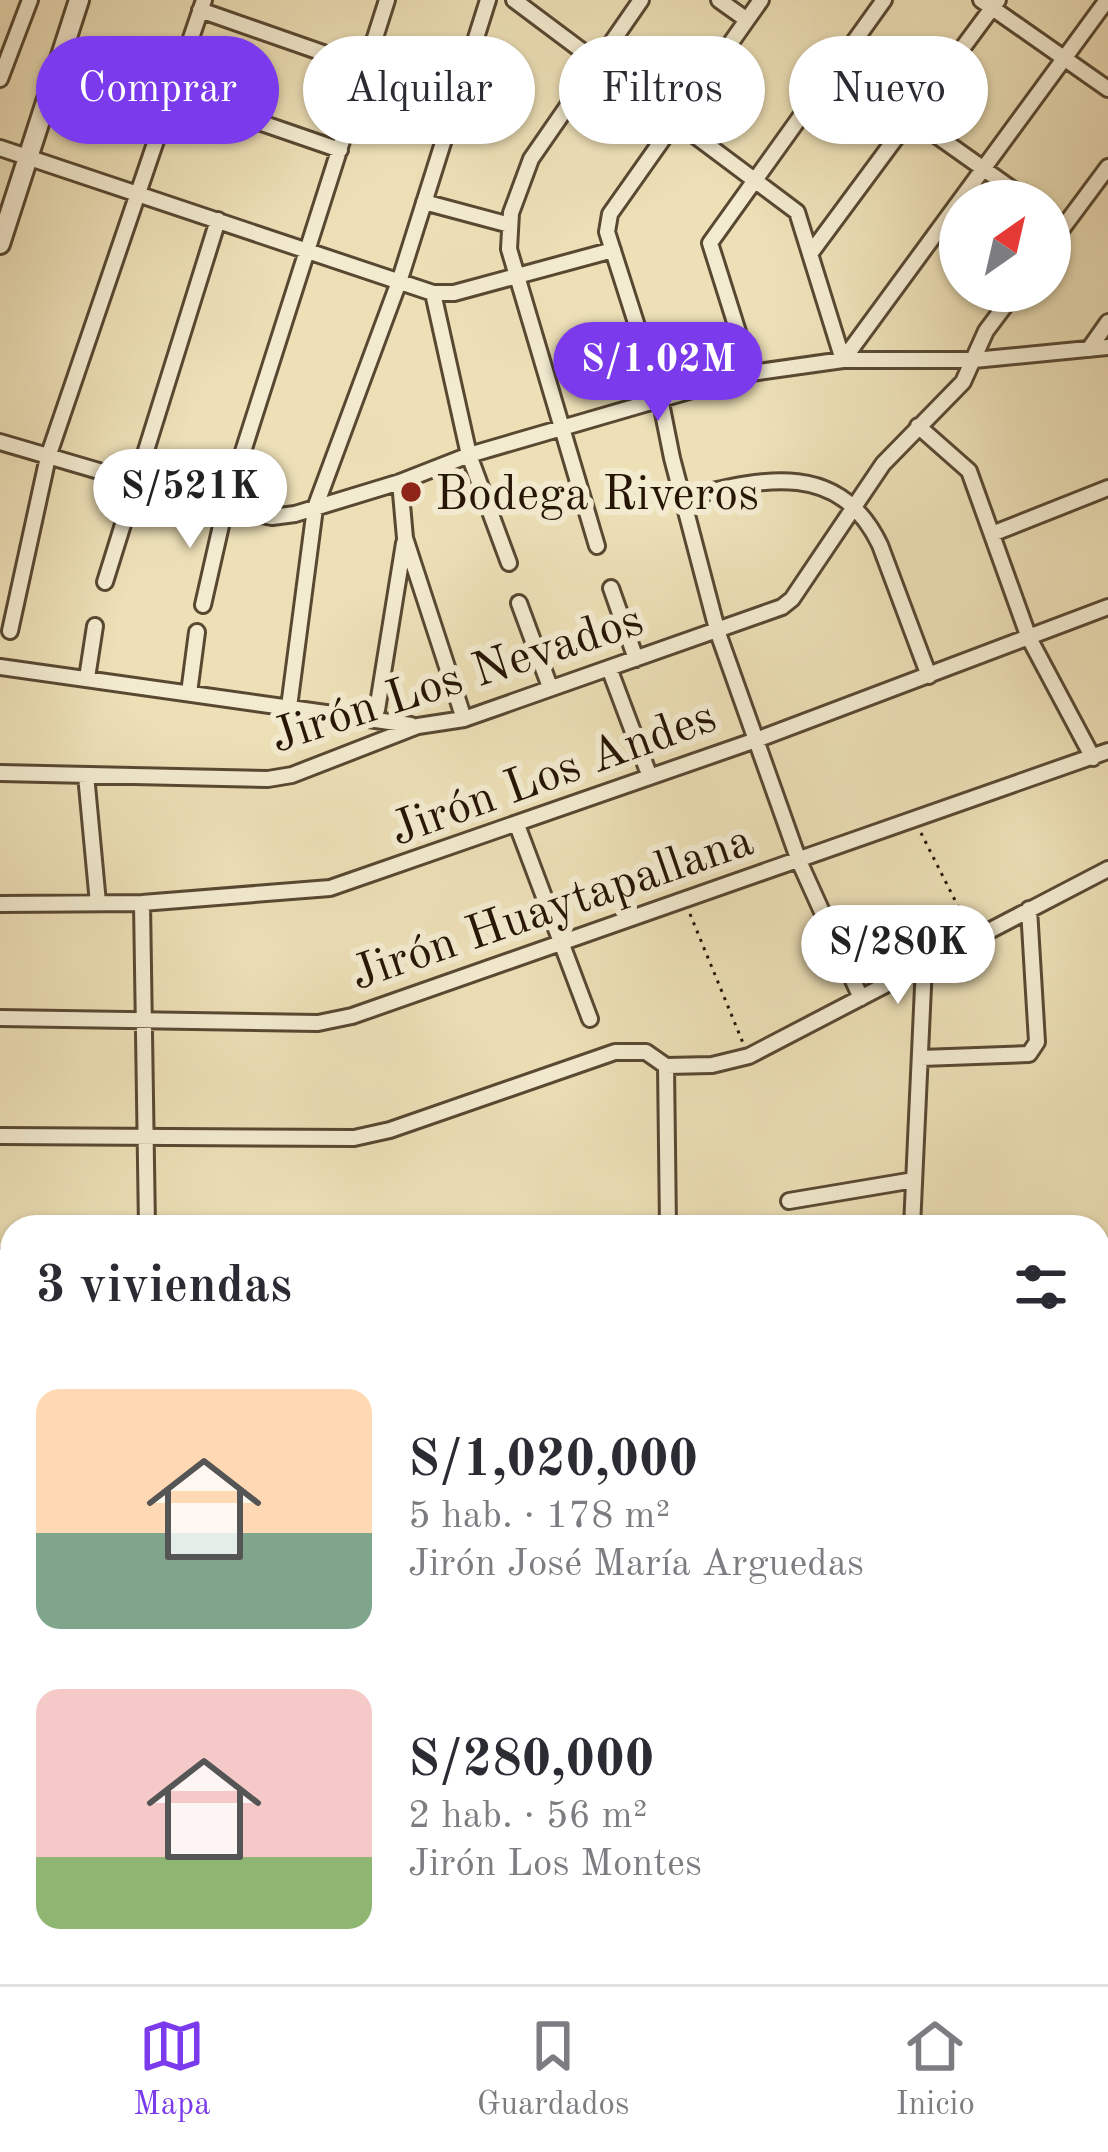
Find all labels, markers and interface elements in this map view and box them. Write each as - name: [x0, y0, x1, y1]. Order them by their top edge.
- chip: Comprar: [36, 36, 279, 144]
- chip: Alquilar: [303, 36, 535, 144]
- chip: Filtros: [559, 36, 765, 144]
- chip: Nuevo: [789, 36, 988, 144]
- north arrow: [939, 180, 1071, 312]
- map controls: [939, 180, 1071, 312]
- pin: S/1.02M: [547, 322, 769, 424]
- text: S/1.02M: [580, 341, 736, 380]
- pin: S/521K: [92, 449, 288, 551]
- text: S/521K: [120, 468, 260, 507]
- place label: Bodega Riveros: [435, 472, 759, 520]
- marker: Bodega Riveros: [398, 479, 424, 505]
- street label: Jirón Los Nevados: [265, 597, 649, 763]
- street label: Jirón Los Andes: [384, 694, 723, 856]
- street label: Jirón Huaytapallana: [345, 817, 760, 1000]
- pin: S/280K: [800, 905, 996, 1007]
- text: S/280K: [828, 924, 968, 963]
- icon: filters: [1008, 1254, 1074, 1320]
- text: 3 viviendas: [36, 1262, 292, 1313]
- text: S/1,020,000: [408, 1436, 698, 1487]
- icon: home: [132, 1437, 276, 1581]
- text: 5 hab. · 178 m²: [408, 1497, 670, 1536]
- text: Jirón José María Arguedas: [408, 1545, 864, 1584]
- text: S/280,000: [408, 1736, 654, 1787]
- icon: home: [132, 1737, 276, 1881]
- text: 2 hab. · 56 m²: [408, 1797, 648, 1836]
- text: Jirón Los Montes: [408, 1845, 702, 1884]
- tab: Mapa: [133, 2013, 210, 2126]
- tab: Guardados: [477, 2013, 629, 2126]
- tab: Inicio: [896, 2013, 975, 2126]

